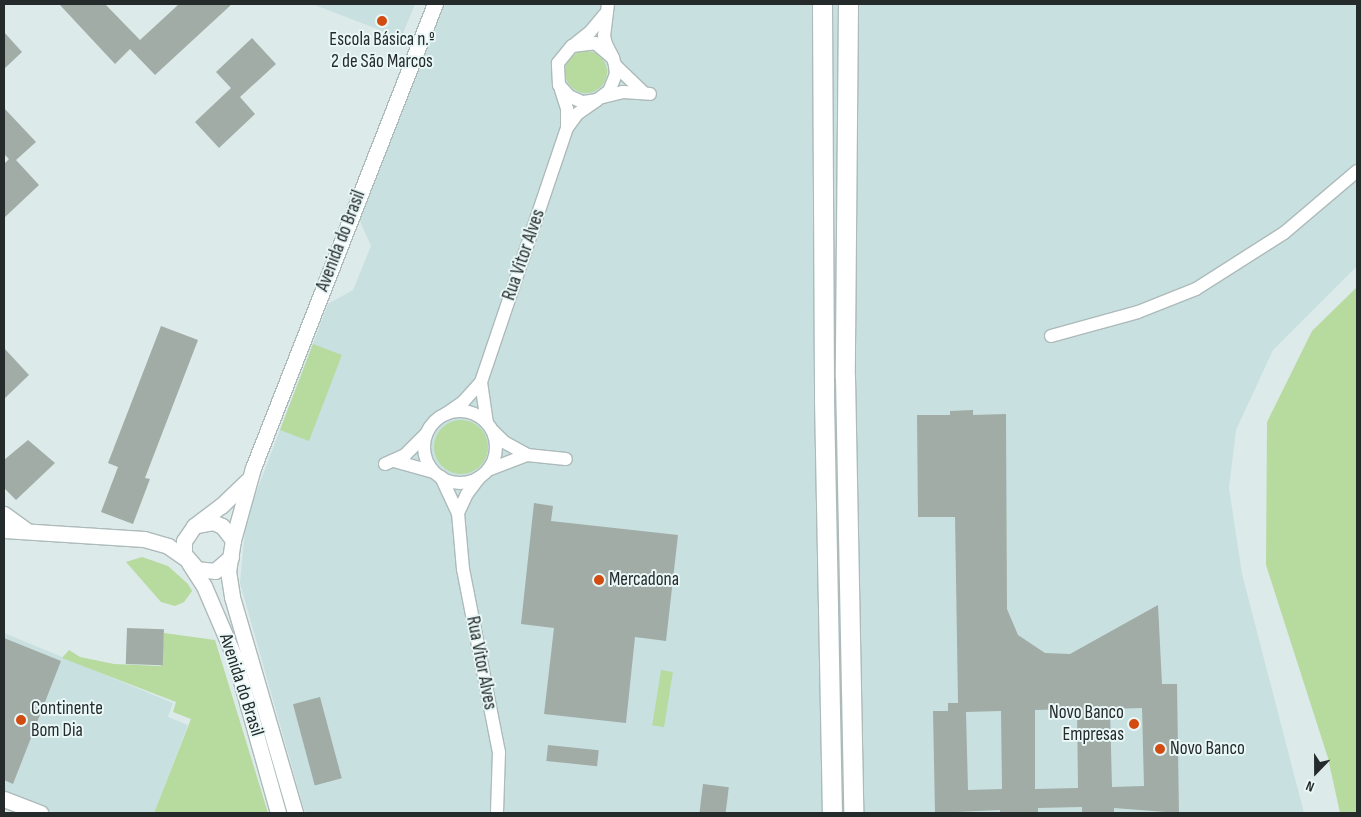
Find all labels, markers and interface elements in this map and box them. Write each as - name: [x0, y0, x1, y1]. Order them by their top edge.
- marker: Escola Básica n.º 2 de São Marcos: [376, 15, 388, 27]
- place label: Escola Básica n.º 2 de São Marcos: [329, 29, 435, 73]
- street label: Avenida do Brasil: [311, 187, 371, 295]
- street label: Rua Vitor Alves: [498, 207, 550, 303]
- place label: Mercadona: [609, 569, 679, 591]
- marker: Mercadona: [593, 574, 605, 586]
- street label: Rua Vitor Alves: [461, 614, 501, 712]
- street label: Avenida do Brasil: [214, 631, 268, 739]
- place label: Continente Bom Dia: [31, 698, 103, 742]
- place label: Novo Banco Empresas: [1049, 702, 1124, 746]
- marker: Continente Bom Dia: [15, 714, 27, 726]
- marker: Novo Banco Empresas: [1128, 718, 1140, 730]
- place label: Novo Banco: [1170, 738, 1245, 760]
- marker: Novo Banco: [1154, 743, 1166, 755]
- north arrow: [1291, 747, 1341, 797]
- text: N: [1304, 777, 1317, 796]

